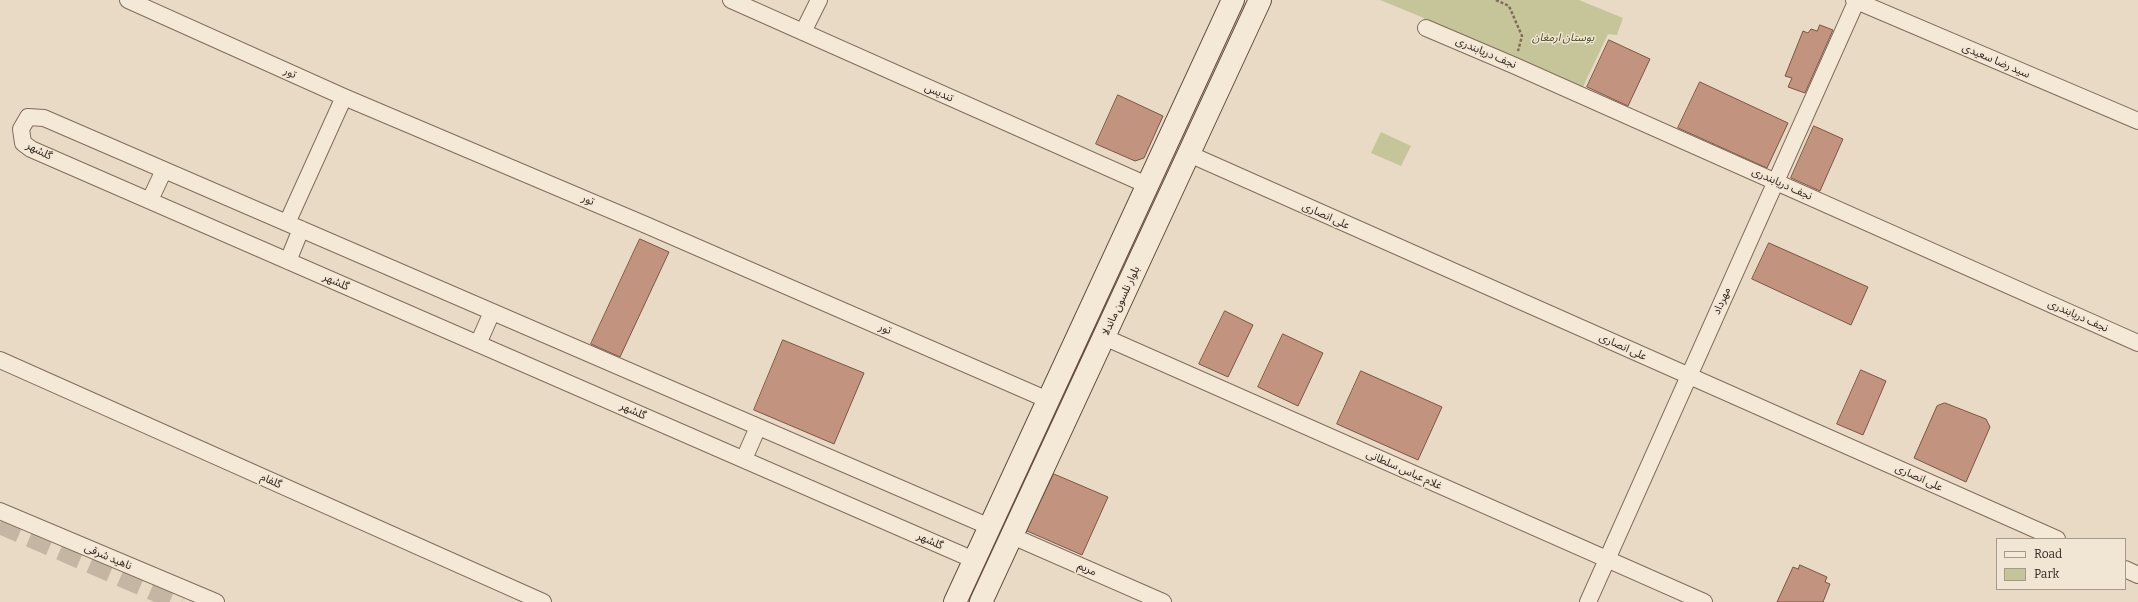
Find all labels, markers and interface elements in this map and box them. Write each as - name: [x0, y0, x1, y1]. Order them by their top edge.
- park label: بوستان ارمغان: [1532, 31, 1594, 45]
- street label: نجف دریابندری: [1454, 34, 1518, 72]
- street label: سید رضا سعیدی: [1960, 41, 2032, 81]
- street label: تور: [282, 64, 298, 82]
- street label: تندیس: [923, 81, 955, 105]
- street label: گلشهر: [24, 139, 54, 163]
- street label: نجف دریابندری: [1750, 165, 1814, 203]
- street label: تور: [580, 191, 596, 209]
- street label: علی انصاری: [1300, 200, 1352, 232]
- street label: بلوار نلسون ماندلا: [1099, 264, 1143, 338]
- street label: گلشهر: [321, 270, 351, 294]
- street label: مهرداد: [1710, 285, 1734, 317]
- street label: نجف دریابندری: [2046, 297, 2110, 335]
- street label: تور: [877, 320, 893, 338]
- street label: علی انصاری: [1597, 331, 1649, 363]
- street label: گلشهر: [618, 399, 648, 423]
- street label: غلام عباس سلطانی: [1364, 447, 1444, 493]
- street label: علی انصاری: [1893, 462, 1945, 494]
- street label: گلفام: [258, 471, 284, 491]
- street label: گلشهر: [915, 529, 945, 553]
- legend: [1996, 538, 2126, 590]
- street label: ناهید شرقی: [82, 541, 134, 573]
- text: Road: [2034, 547, 2062, 561]
- street label: مریم: [1076, 559, 1098, 579]
- text: Park: [2034, 567, 2059, 581]

